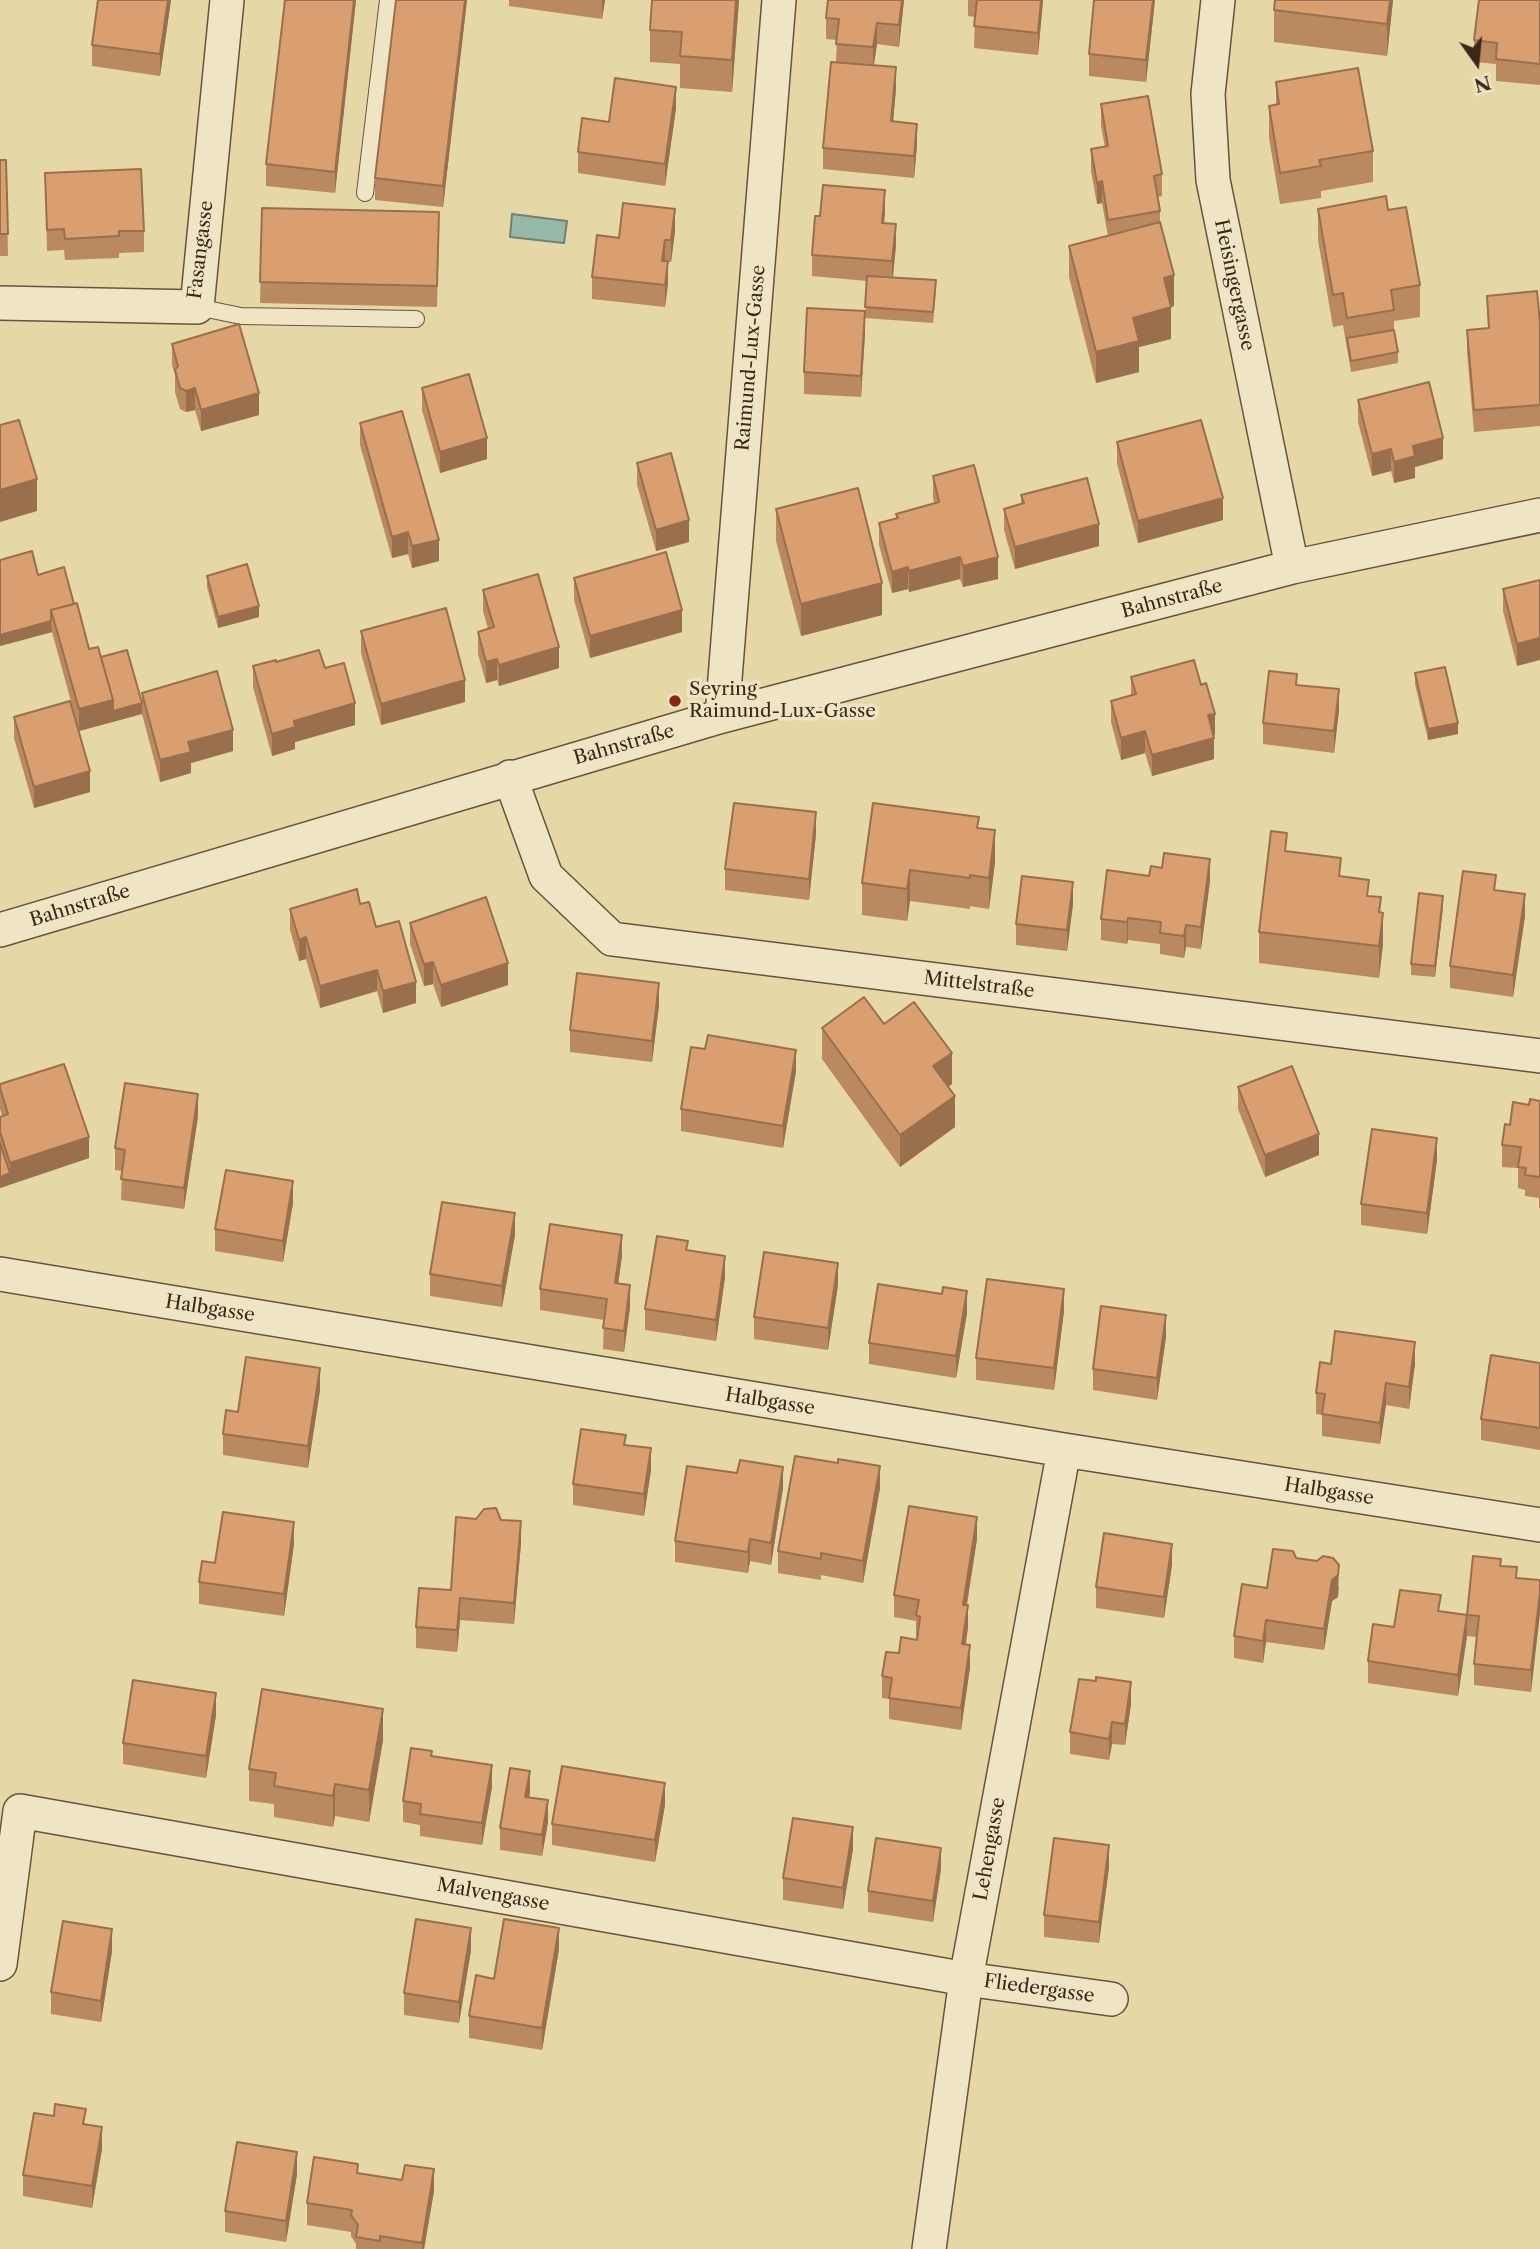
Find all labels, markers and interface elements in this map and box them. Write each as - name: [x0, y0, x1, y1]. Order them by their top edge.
- north arrow: [1442, 28, 1512, 98]
- text: N: [1472, 71, 1494, 97]
- street label: Fasangasse: [184, 199, 218, 301]
- street label: Heisingergasse: [1209, 217, 1259, 353]
- street label: Raimund-Lux-Gasse: [731, 264, 771, 452]
- street label: Bahnstraße: [1119, 575, 1225, 623]
- place label: Seyring Raimund-Lux-Gasse: [689, 679, 876, 723]
- marker: Seyring Raimund-Lux-Gasse: [667, 693, 683, 709]
- street label: Bahnstraße: [571, 720, 677, 770]
- street label: Bahnstraße: [27, 880, 133, 932]
- street label: Mittelstraße: [922, 967, 1036, 1003]
- street label: Halbgasse: [164, 1291, 256, 1327]
- street label: Halbgasse: [724, 1384, 816, 1420]
- street label: Halbgasse: [1283, 1474, 1375, 1510]
- street label: Lehengasse: [970, 1795, 1010, 1903]
- street label: Malvengasse: [435, 1874, 551, 1916]
- street label: Fliedergasse: [982, 1970, 1096, 2008]

